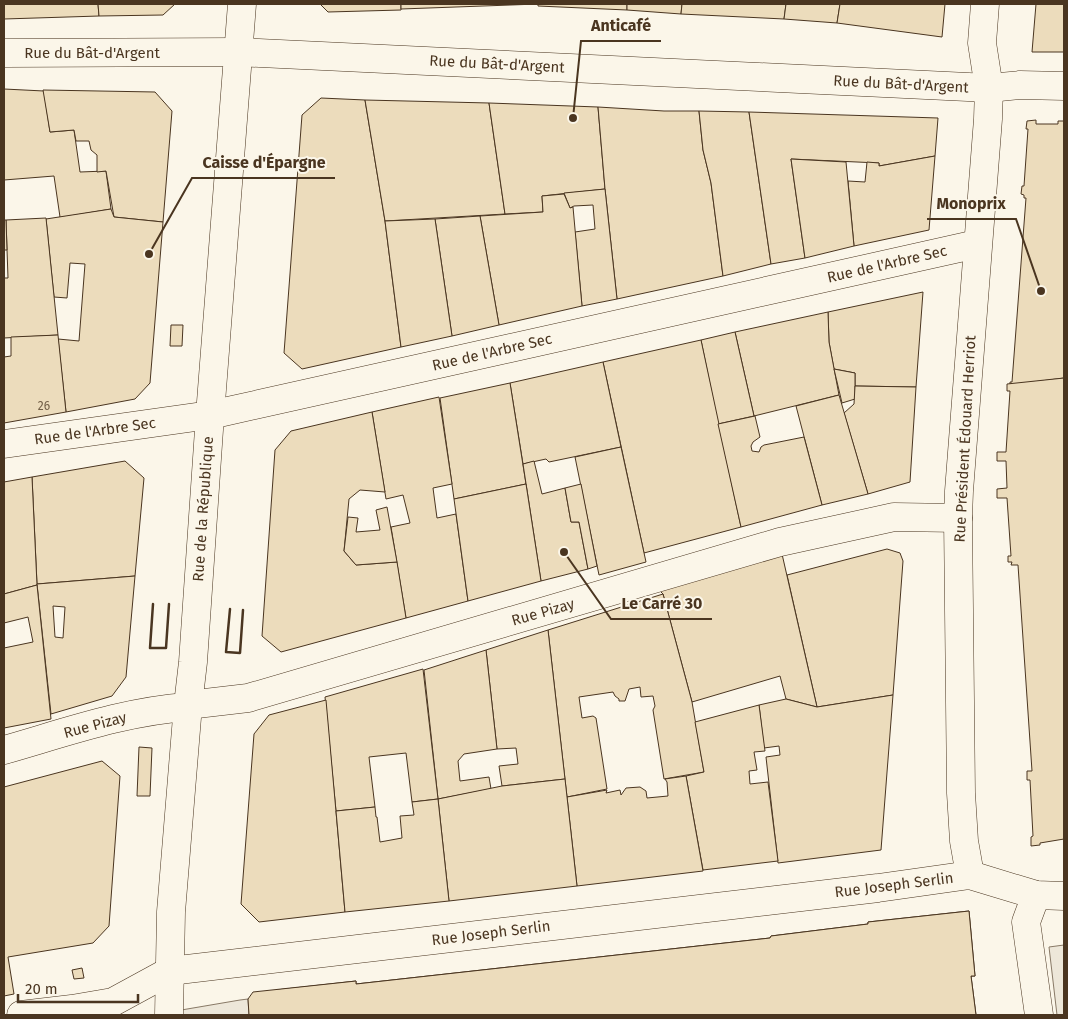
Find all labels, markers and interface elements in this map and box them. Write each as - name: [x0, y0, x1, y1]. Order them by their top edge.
- callout: Anticafé: [581, 10, 661, 41]
- text: Anticafé: [590, 16, 651, 35]
- street label: Rue du Bât-d'Argent: [24, 44, 160, 62]
- street label: Rue du Bât-d'Argent: [429, 51, 566, 77]
- street label: Rue du Bât-d'Argent: [833, 71, 970, 97]
- callout: Caisse d'Épargne: [192, 147, 335, 178]
- text: Caisse d'Épargne: [202, 152, 326, 172]
- callout: Monoprix: [927, 188, 1016, 219]
- text: Monoprix: [936, 194, 1006, 213]
- street label: Rue de l'Arbre Sec: [825, 241, 949, 287]
- street label: Rue de l'Arbre Sec: [430, 329, 554, 375]
- street label: Rue Président Édouard Herriot: [951, 334, 979, 543]
- house number: 26: [38, 399, 50, 413]
- street label: Rue de l'Arbre Sec: [33, 414, 157, 448]
- street label: Rue de la République: [189, 436, 217, 582]
- callout: Le Carré 30: [611, 588, 712, 619]
- street label: Rue Pizay: [509, 594, 577, 630]
- text: Le Carré 30: [622, 594, 702, 613]
- street label: Rue Pizay: [61, 708, 129, 742]
- street label: Rue Joseph Serlin: [833, 869, 955, 901]
- street label: Rue Joseph Serlin: [430, 917, 552, 949]
- scale bar: [18, 972, 138, 1004]
- text: 20 m: [25, 980, 58, 998]

